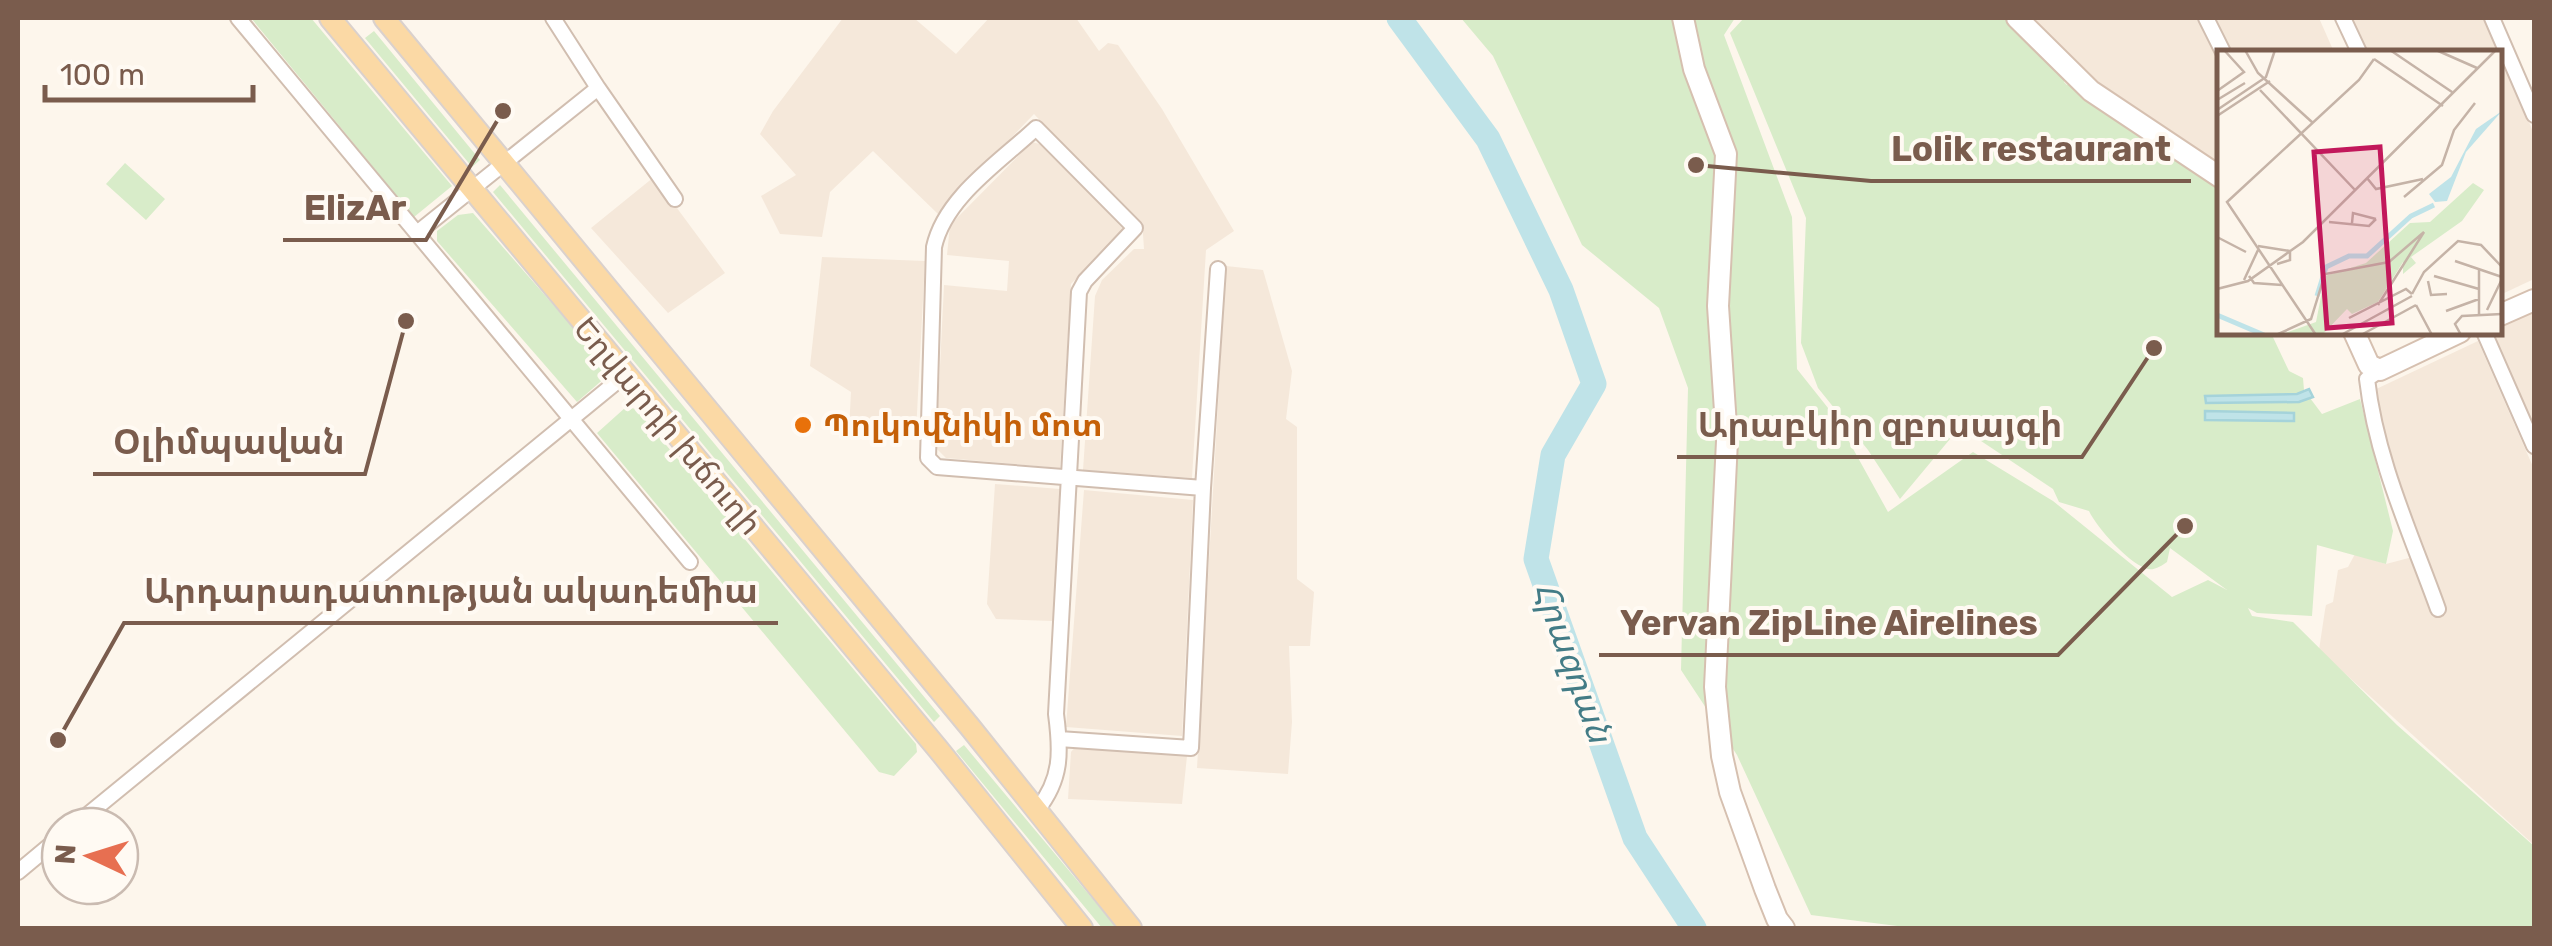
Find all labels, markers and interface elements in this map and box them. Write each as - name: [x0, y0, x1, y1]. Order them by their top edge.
- scale bar: [45, 40, 252, 102]
- inset map: [2217, 50, 2502, 335]
- text: 100 m: [60, 57, 145, 93]
- callout: Lolik restaurant: [1871, 116, 2191, 181]
- text: Lolik restaurant: [1891, 128, 2171, 170]
- callout: ElizAr: [283, 175, 426, 240]
- text: ElizAr: [304, 187, 406, 229]
- street label: Եղվարդի խճուղի: [566, 309, 770, 543]
- callout: Արաբկիր զբոսայգի: [1677, 392, 2082, 457]
- text: Արաբկիր զբոսայգի: [1698, 404, 2062, 446]
- place label: Պոլկովնիկի մոտ: [823, 406, 1103, 444]
- callout: Օլիմպավան: [93, 409, 365, 474]
- marker: Պոլկովնիկի մոտ: [792, 414, 814, 436]
- text: Օլիմպավան: [113, 421, 345, 463]
- callout: Արդարադատության ակադեմիա: [124, 558, 778, 623]
- text: Արդարադատության ակադեմիա: [144, 570, 758, 612]
- water label: Հրազդան: [1525, 576, 1622, 750]
- callout: Yervan ZipLine Airelines: [1599, 590, 2058, 655]
- text: Yervan ZipLine Airelines: [1620, 602, 2038, 644]
- north arrow: [40, 806, 140, 906]
- text: N: [48, 843, 83, 865]

